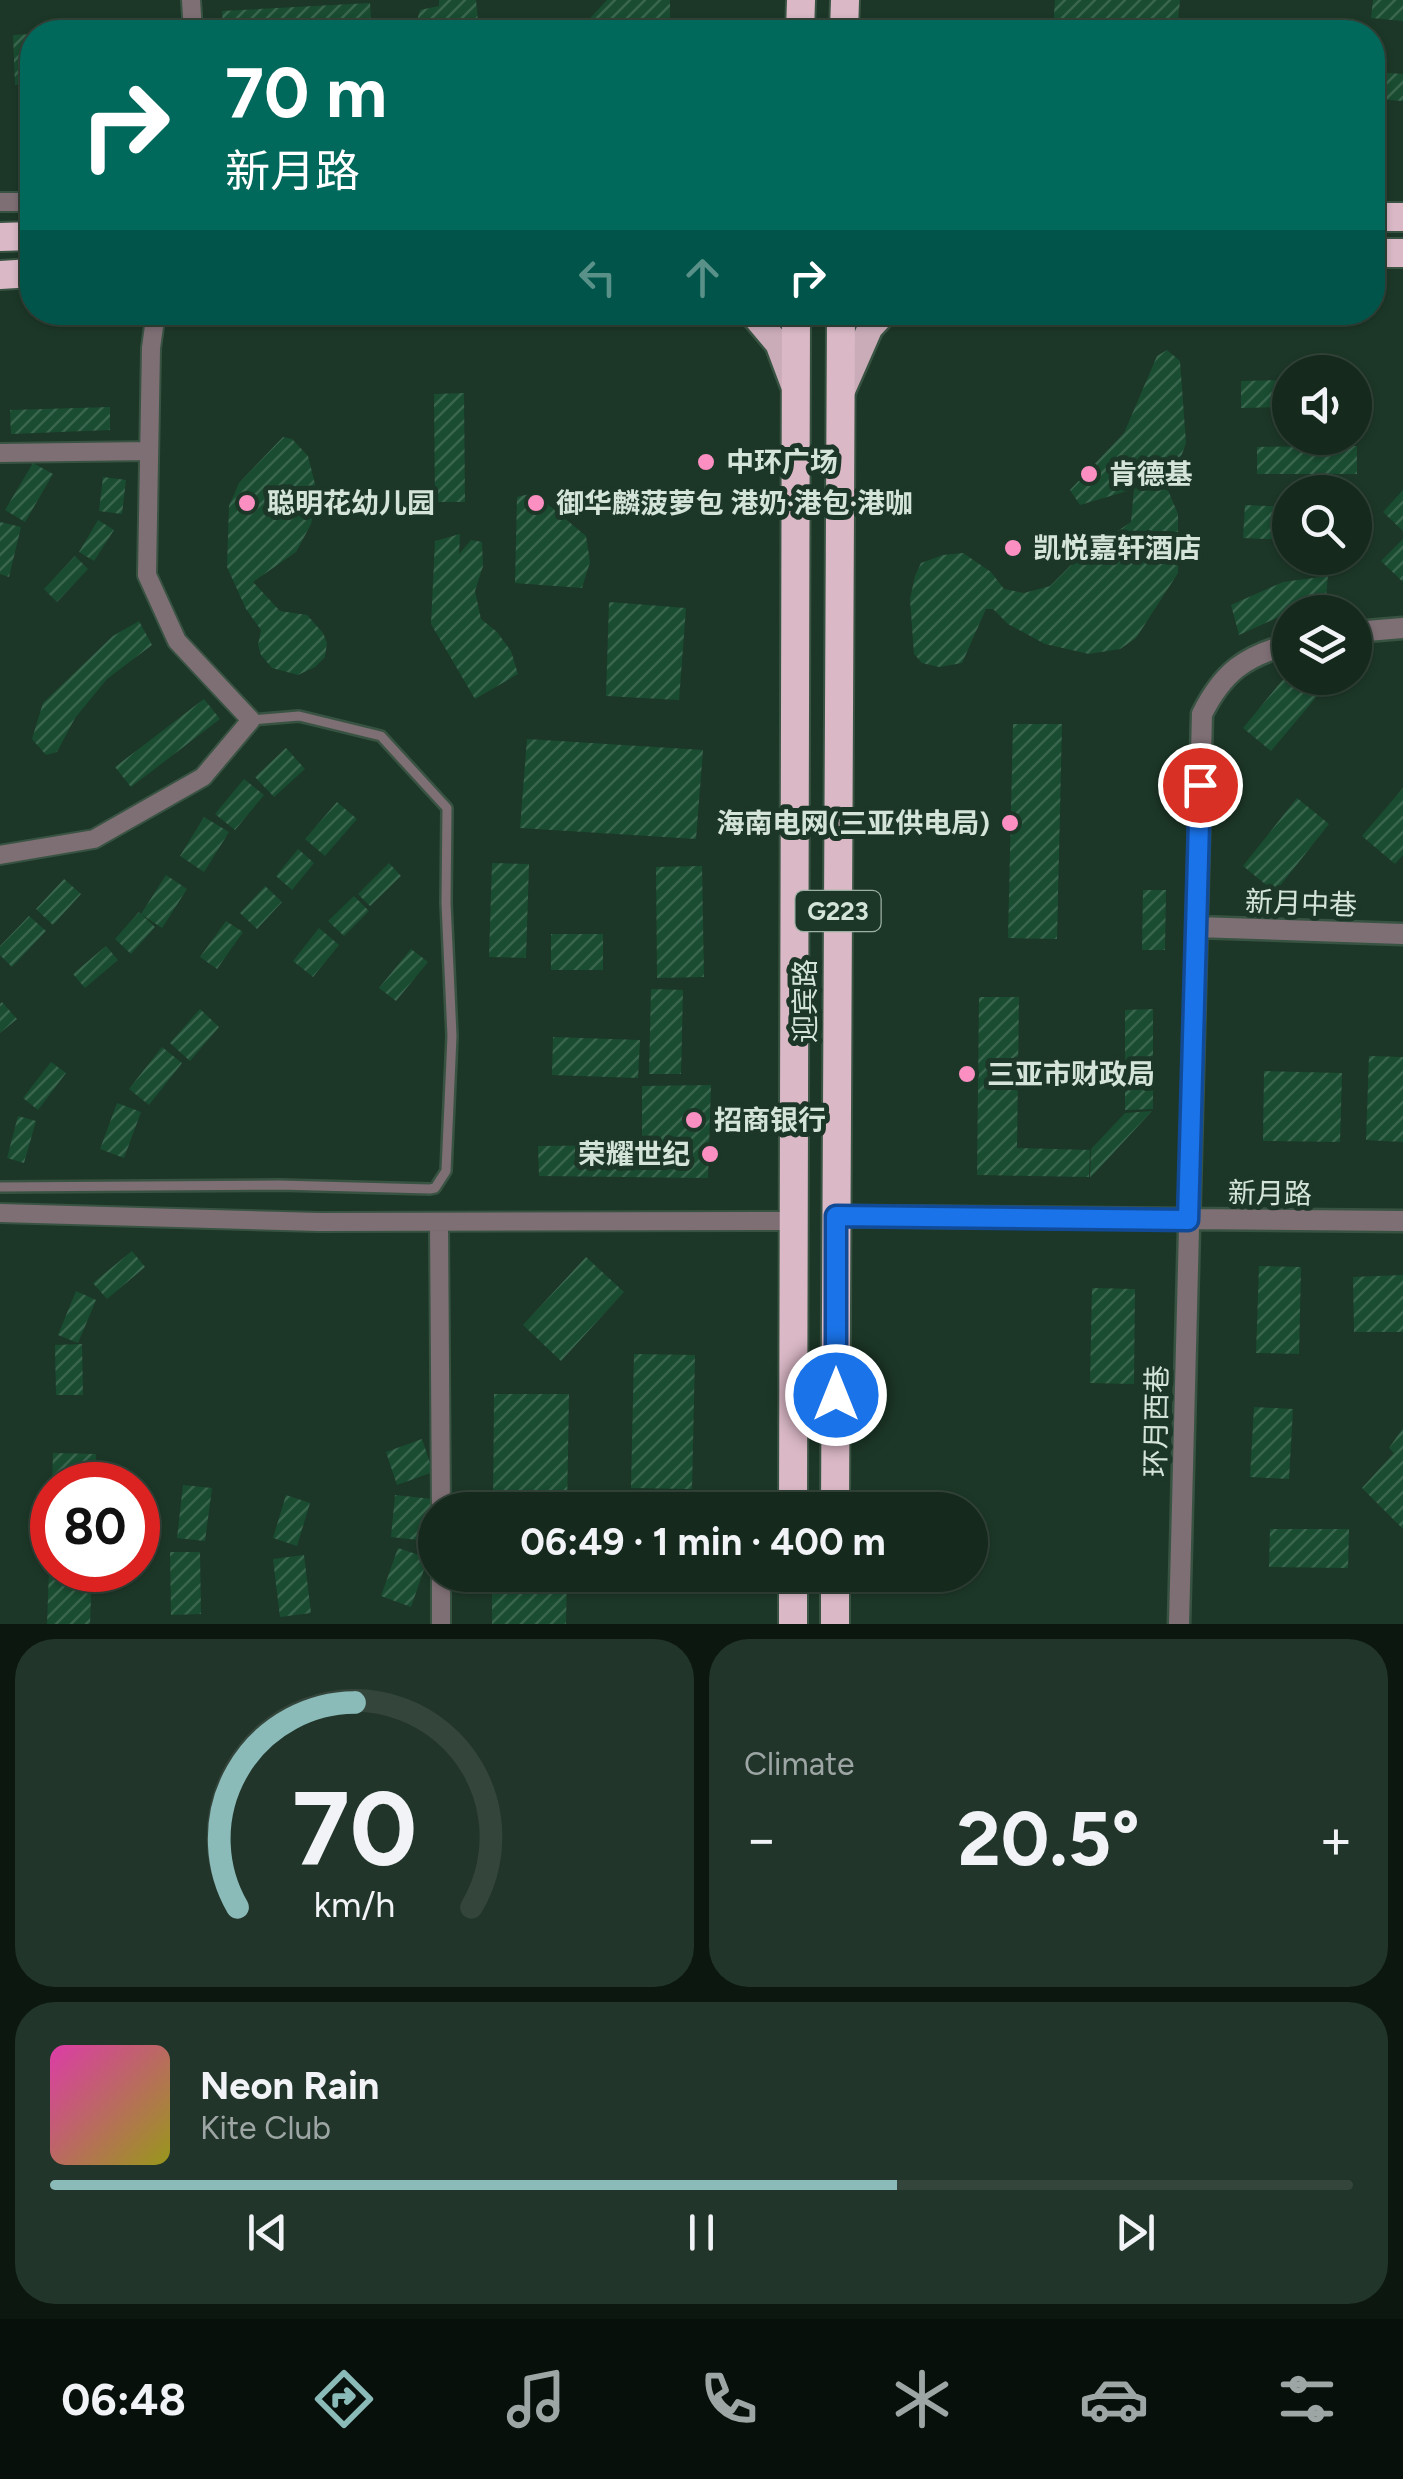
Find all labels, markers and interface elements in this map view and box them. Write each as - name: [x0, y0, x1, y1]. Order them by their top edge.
- text: 70 m: [225, 50, 387, 135]
- icon: right: [60, 60, 190, 190]
- text: 新月路: [225, 144, 360, 198]
- icon: left: [570, 250, 625, 305]
- icon: ahead: [675, 250, 730, 305]
- icon: right: [780, 250, 835, 305]
- map controls: [1272, 355, 1372, 695]
- button: sound: [1272, 355, 1372, 455]
- place label: 中环广场: [726, 445, 838, 479]
- marker: 中环广场: [695, 451, 717, 473]
- place label: 肯德基: [1109, 457, 1193, 491]
- marker: 肯德基: [1078, 463, 1100, 485]
- button: search: [1272, 475, 1372, 575]
- place label: 聪明花幼儿园: [267, 486, 435, 520]
- place label: 御华麟菠萝包 港奶·港包·港咖: [556, 486, 913, 520]
- marker: 聪明花幼儿园: [236, 492, 258, 514]
- marker: 御华麟菠萝包 港奶·港包·港咖: [525, 492, 547, 514]
- place label: 凯悦嘉轩酒店: [1033, 531, 1201, 565]
- marker: 凯悦嘉轩酒店: [1002, 537, 1024, 559]
- button: layers: [1272, 595, 1372, 695]
- pin: [1158, 743, 1243, 828]
- icon: arrive: [1173, 758, 1228, 813]
- place label: 海南电网(三亚供电局): [717, 806, 990, 840]
- marker: 海南电网(三亚供电局): [999, 812, 1021, 834]
- street label: 新月中巷: [1244, 884, 1358, 922]
- road number: G223: [796, 891, 880, 931]
- street label: 迎宾路: [788, 959, 822, 1043]
- place label: 三亚市财政局: [987, 1057, 1155, 1091]
- marker: 三亚市财政局: [956, 1063, 978, 1085]
- place label: 招商银行: [714, 1103, 826, 1137]
- marker: 招商银行: [683, 1109, 705, 1131]
- place label: 荣耀世纪: [578, 1137, 690, 1171]
- marker: 荣耀世纪: [699, 1143, 721, 1165]
- street label: 新月路: [1228, 1175, 1312, 1211]
- position arrow: [784, 1343, 888, 1447]
- street label: 环月西巷: [1138, 1365, 1174, 1477]
- speed limit sign: 80: [30, 1462, 160, 1592]
- text: 06:49 · 1 min · 400 m: [520, 1519, 886, 1565]
- text: Climate: [744, 1745, 855, 1783]
- text: 70: [292, 1766, 417, 1891]
- text: 20.5°: [957, 1794, 1140, 1884]
- text: −: [744, 1806, 778, 1872]
- text: +: [1319, 1806, 1353, 1872]
- text: km/h: [314, 1883, 395, 1926]
- text: Neon Rain: [200, 2063, 379, 2109]
- text: Kite Club: [200, 2109, 331, 2147]
- icon: previous: [240, 2205, 295, 2260]
- icon: pause: [674, 2205, 729, 2260]
- icon: next: [1108, 2205, 1163, 2260]
- icon: directions: [309, 2364, 379, 2434]
- icon: music: [501, 2364, 571, 2434]
- icon: phone: [694, 2364, 764, 2434]
- icon: climate: [887, 2364, 957, 2434]
- icon: car: [1079, 2364, 1149, 2434]
- icon: filters: [1272, 2364, 1342, 2434]
- text: 06:48: [61, 2372, 186, 2426]

